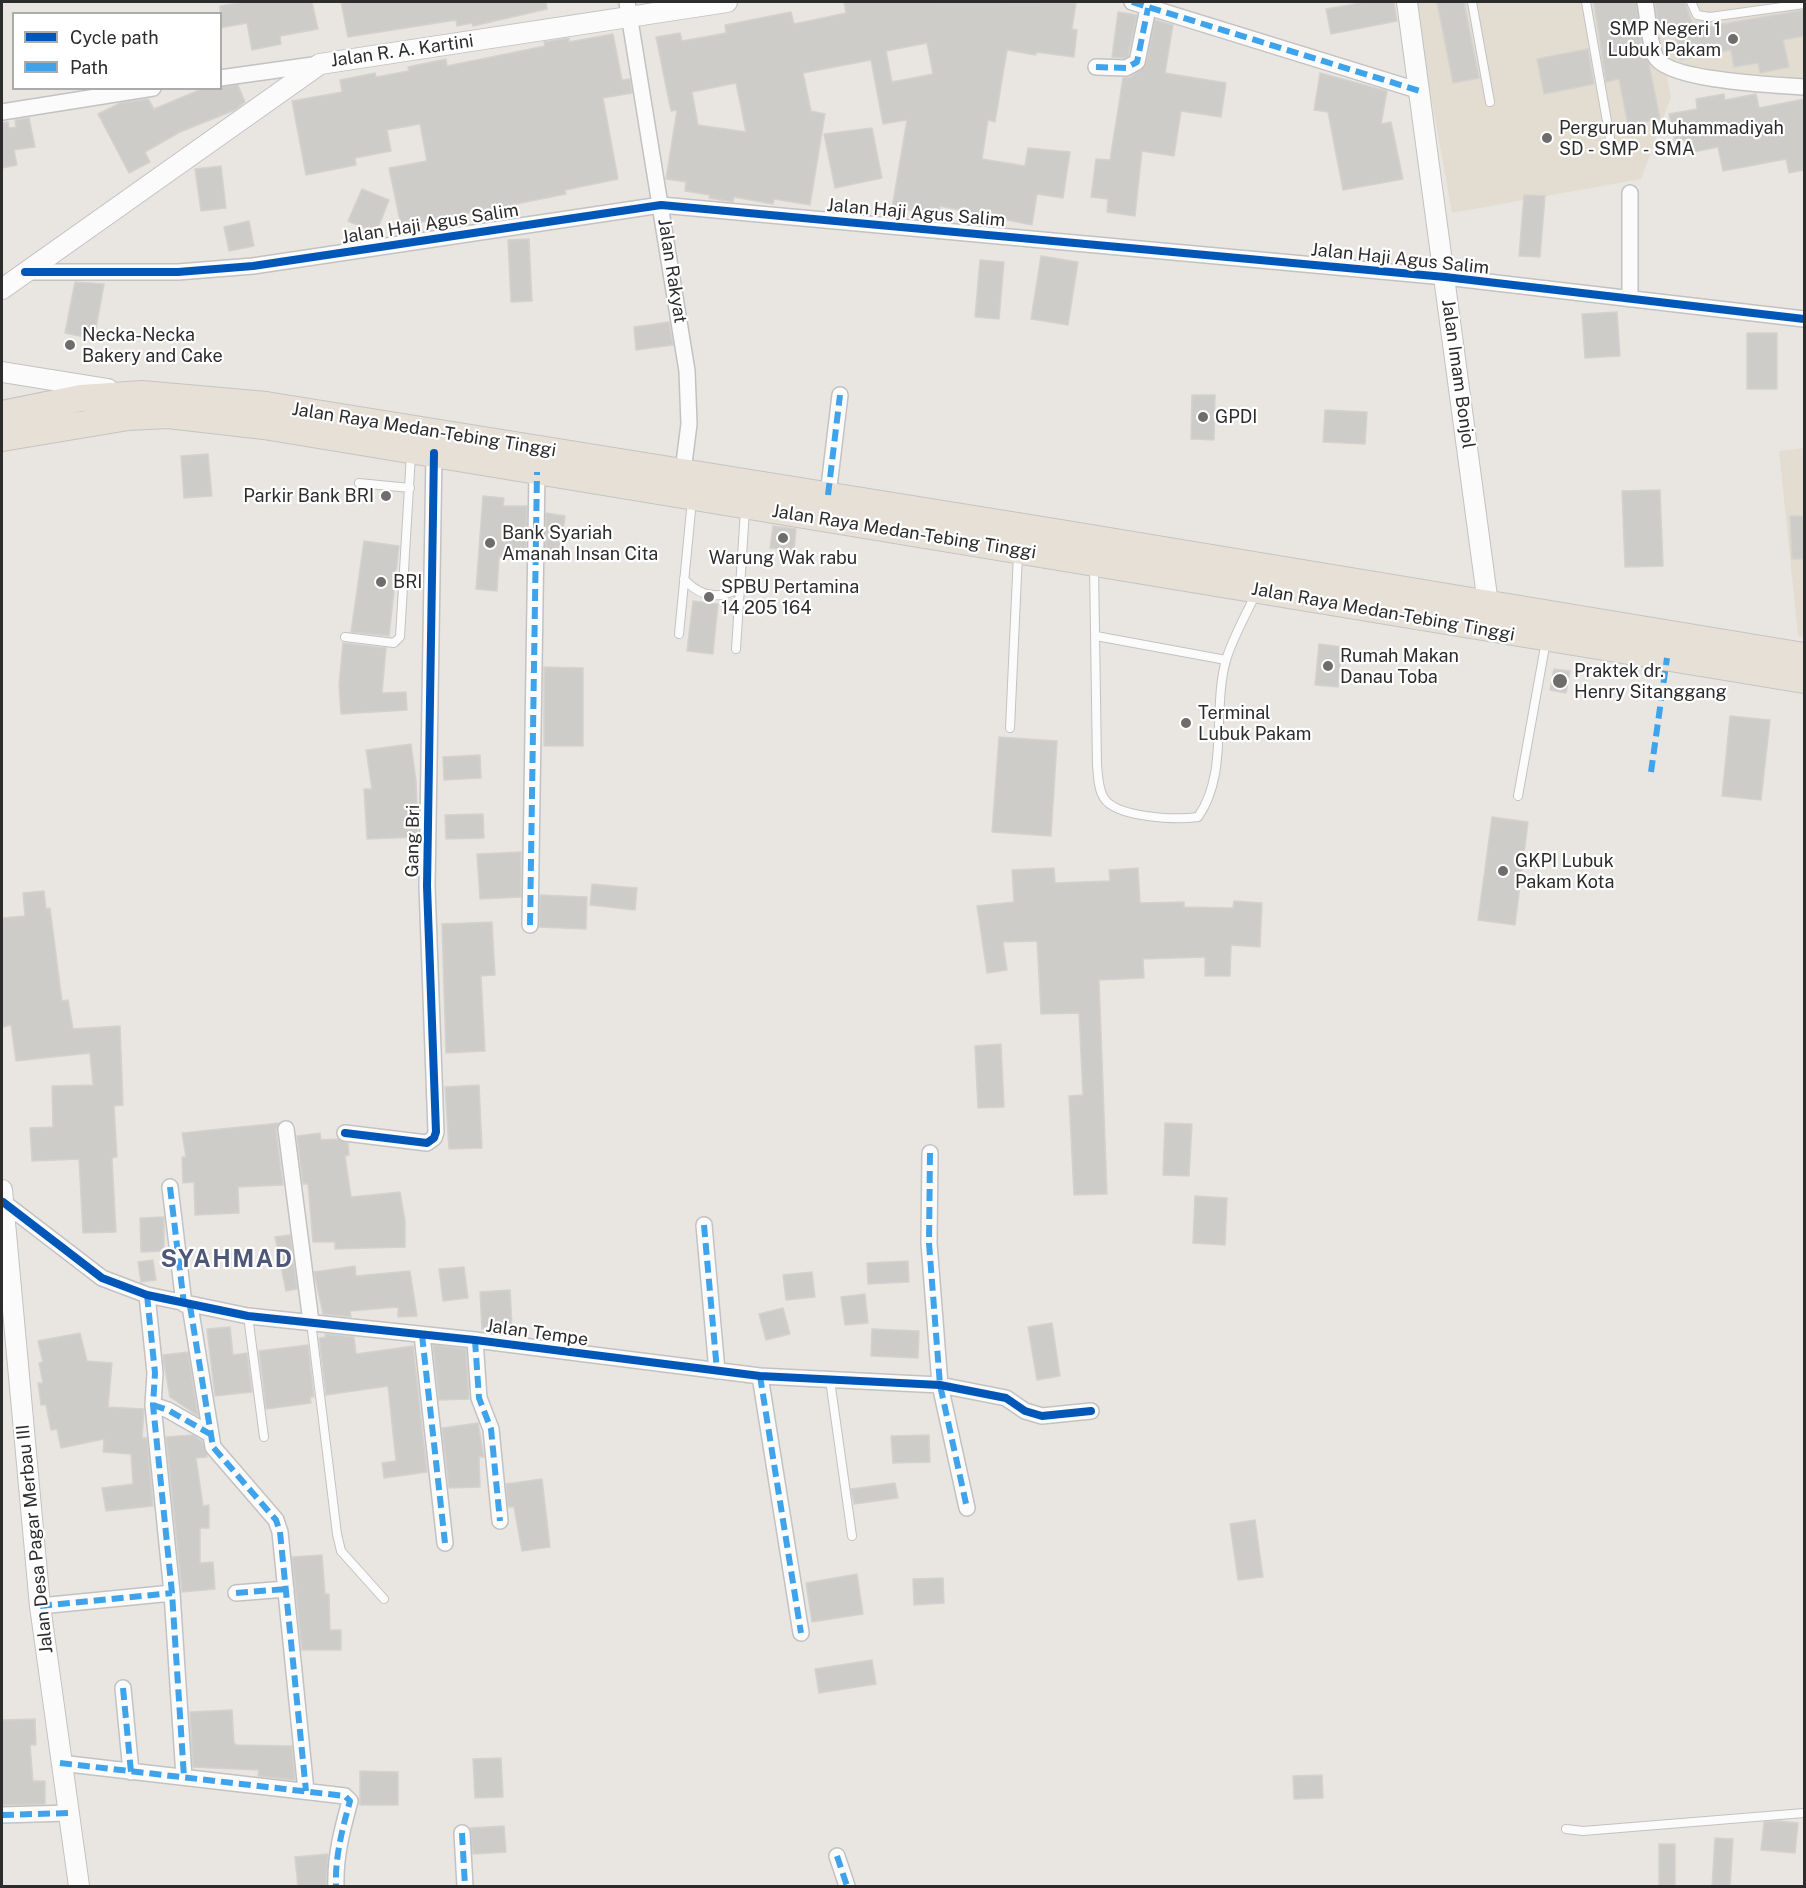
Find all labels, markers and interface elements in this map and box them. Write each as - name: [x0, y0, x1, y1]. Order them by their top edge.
- legend: [12, 12, 222, 90]
- place label: SMP Negeri 1 Lubuk Pakam: [1608, 18, 1721, 60]
- text: Cycle path: [70, 27, 159, 48]
- street label: Jalan R. A. Kartini: [329, 30, 475, 72]
- marker: SMP Negeri 1 Lubuk Pakam: [1726, 32, 1740, 46]
- text: Path: [70, 57, 108, 78]
- place label: Perguruan Muhammadiyah SD - SMP - SMA: [1559, 117, 1784, 160]
- marker: Perguruan Muhammadiyah SD - SMP - SMA: [1540, 131, 1554, 145]
- street label: Jalan Haji Agus Salim: [826, 194, 1006, 232]
- street label: Jalan Haji Agus Salim: [340, 199, 520, 249]
- street label: Jalan Rakyat: [653, 217, 691, 325]
- street label: Jalan Haji Agus Salim: [1310, 239, 1490, 279]
- street label: Jalan Imam Bonjol: [1437, 298, 1479, 450]
- place label: Necka-Necka Bakery and Cake: [82, 324, 223, 366]
- marker: Necka-Necka Bakery and Cake: [63, 338, 77, 352]
- street label: Jalan Raya Medan-Tebing Tinggi: [290, 398, 558, 462]
- place label: GPDI: [1215, 406, 1257, 428]
- marker: GPDI: [1196, 410, 1210, 424]
- place label: Parkir Bank BRI: [243, 485, 374, 507]
- marker: Parkir Bank BRI: [379, 489, 393, 503]
- street label: Jalan Raya Medan-Tebing Tinggi: [770, 500, 1038, 564]
- place label: Bank Syariah Amanah Insan Cita: [502, 522, 658, 564]
- marker: Warung Wak rabu: [776, 531, 790, 545]
- marker: Bank Syariah Amanah Insan Cita: [483, 536, 497, 550]
- place label: Warung Wak rabu: [709, 547, 857, 569]
- place label: BRI: [393, 571, 422, 593]
- marker: BRI: [374, 575, 388, 589]
- place label: SPBU Pertamina 14 205 164: [721, 576, 859, 618]
- street label: Jalan Raya Medan-Tebing Tinggi: [1250, 578, 1516, 646]
- marker: SPBU Pertamina 14 205 164: [702, 590, 716, 604]
- place label: Rumah Makan Danau Toba: [1340, 645, 1459, 688]
- marker: Rumah Makan Danau Toba: [1321, 659, 1335, 673]
- place label: Praktek dr. Henry Sitanggang: [1574, 660, 1727, 702]
- marker: Praktek dr. Henry Sitanggang: [1551, 672, 1569, 690]
- place label: Terminal Lubuk Pakam: [1198, 702, 1311, 744]
- marker: Terminal Lubuk Pakam: [1179, 716, 1193, 730]
- street label: Gang Bri: [402, 804, 424, 878]
- place label: GKPI Lubuk Pakam Kota: [1515, 850, 1614, 892]
- marker: GKPI Lubuk Pakam Kota: [1496, 864, 1510, 878]
- district label: SYAHMAD: [161, 1246, 293, 1274]
- street label: Jalan Tempe: [484, 1315, 590, 1351]
- street label: Jalan Desa Pagar Merbau III: [12, 1423, 58, 1655]

